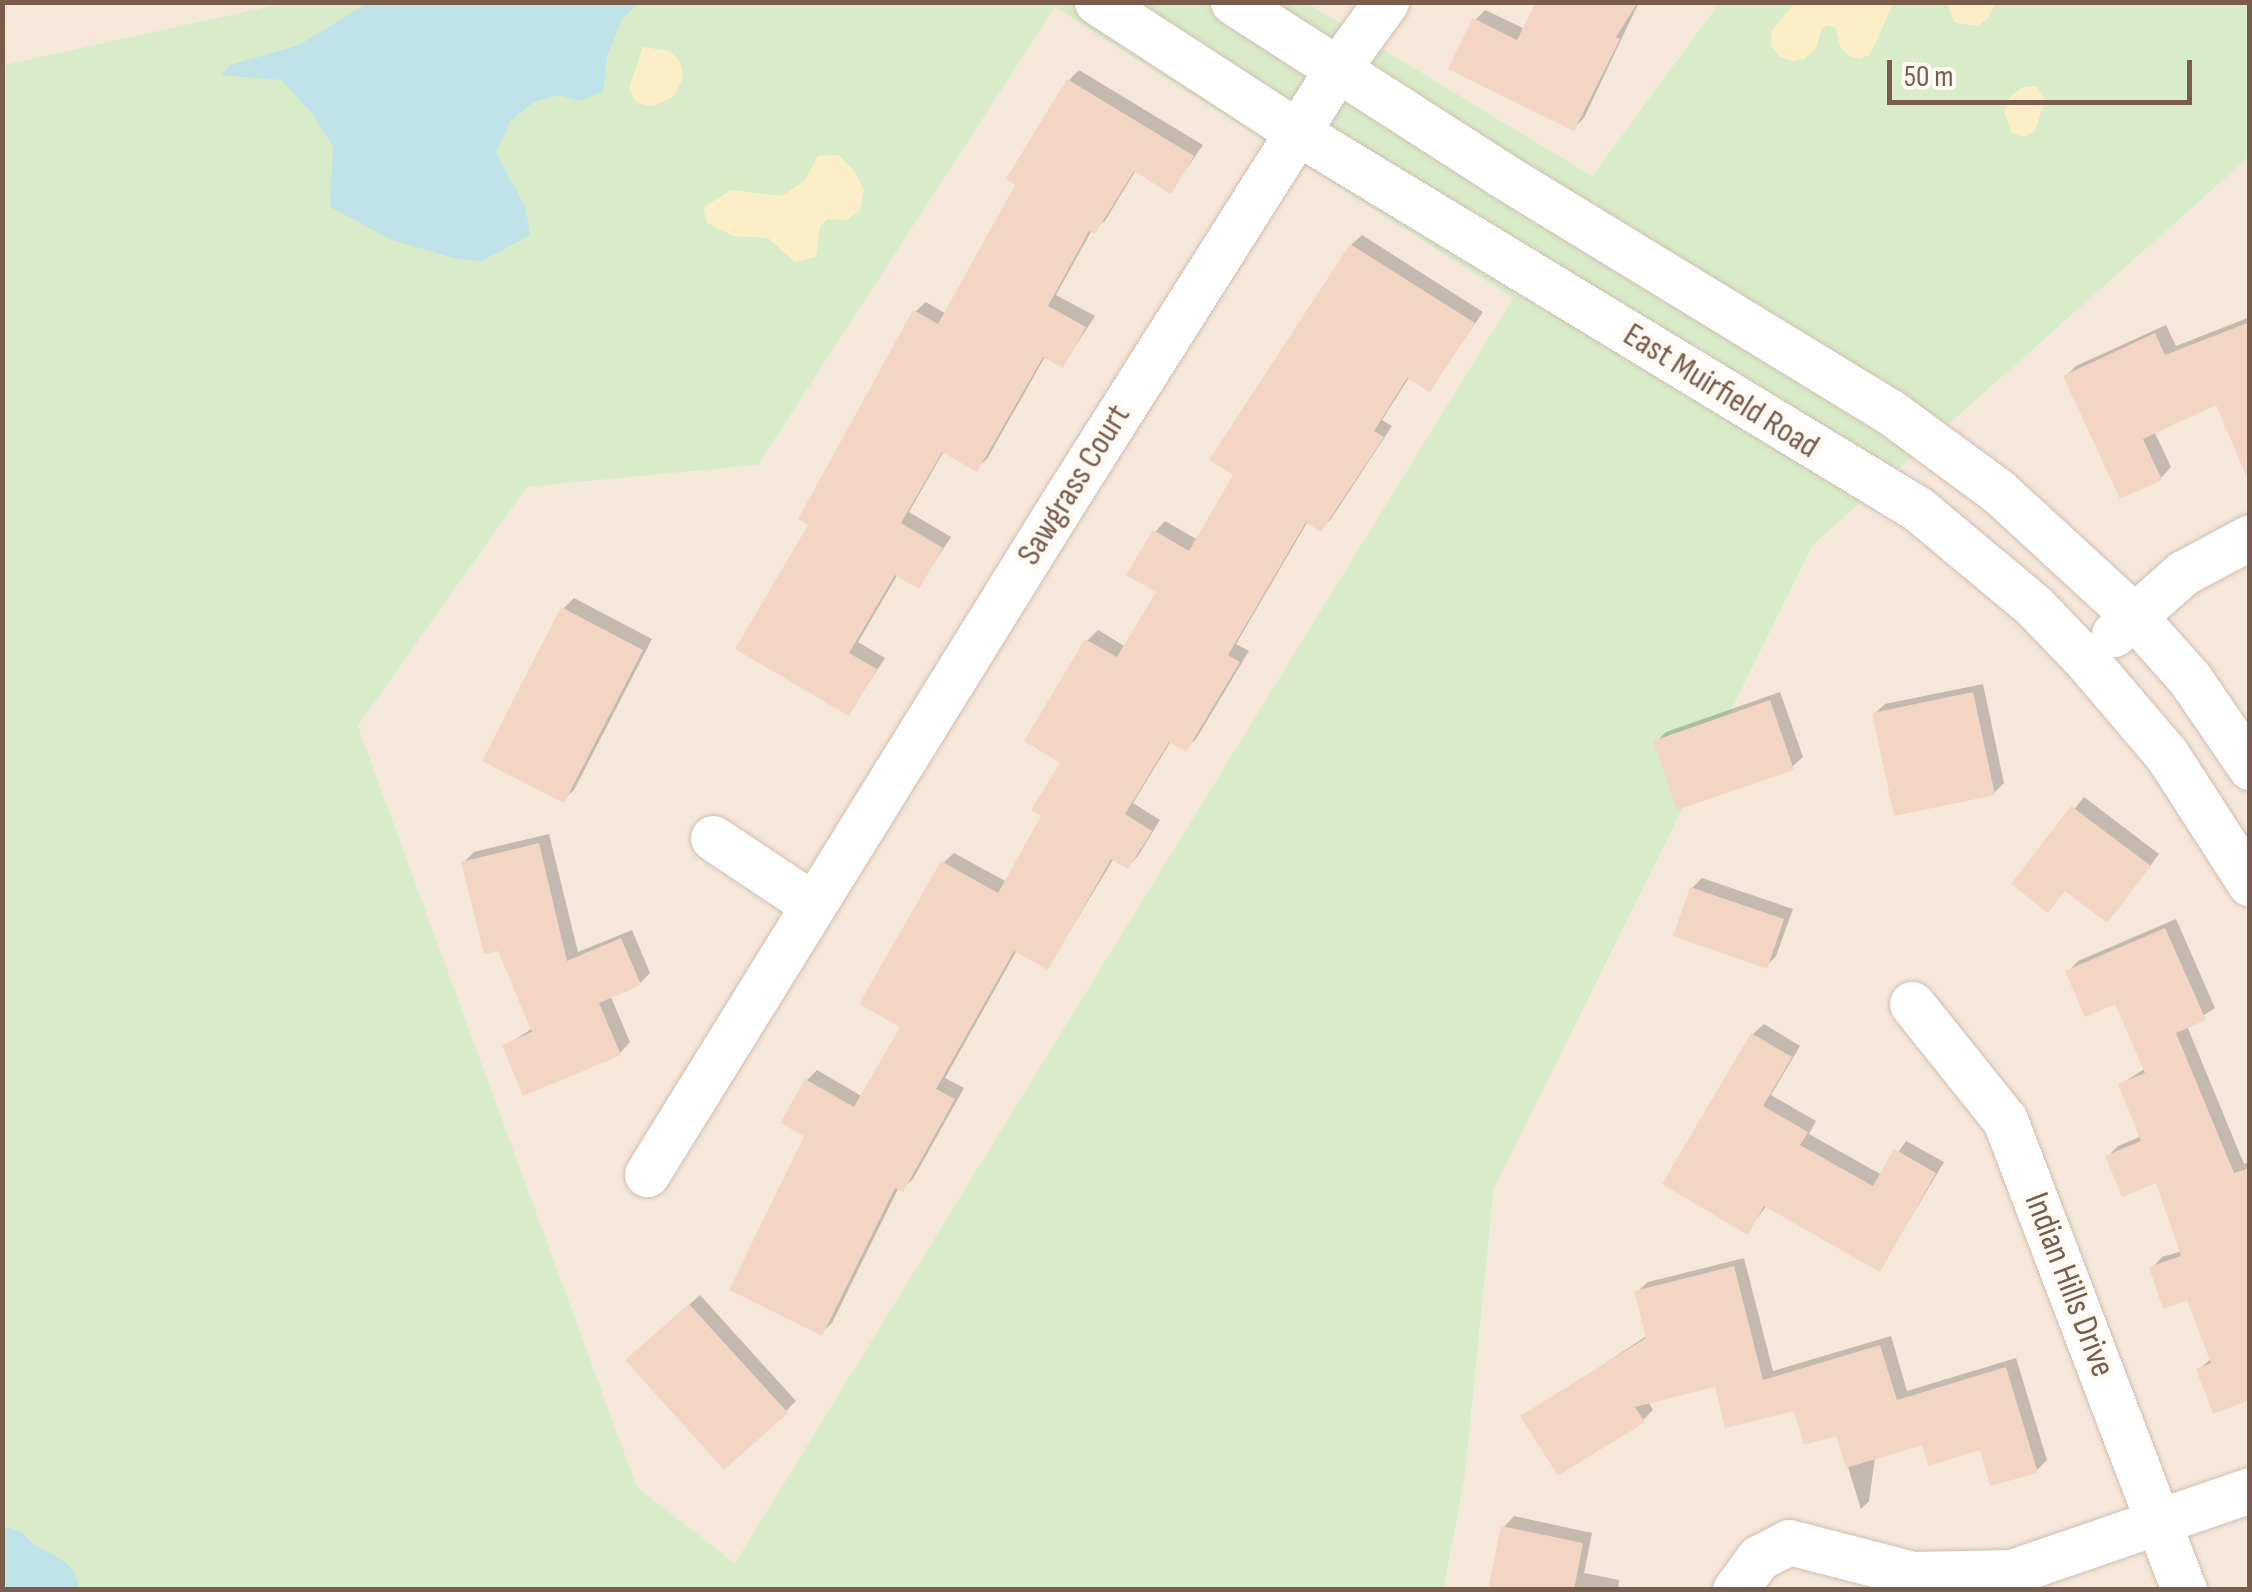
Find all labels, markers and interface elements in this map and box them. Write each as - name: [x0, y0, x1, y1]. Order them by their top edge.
- scale bar: [1892, 40, 2197, 102]
- text: 50 m: [1904, 59, 1953, 95]
- street label: East Muirfield Road: [1615, 314, 1827, 468]
- street label: Sawgrass Court: [1008, 397, 1140, 573]
- street label: Indian Hills Drive: [2015, 1187, 2123, 1383]

